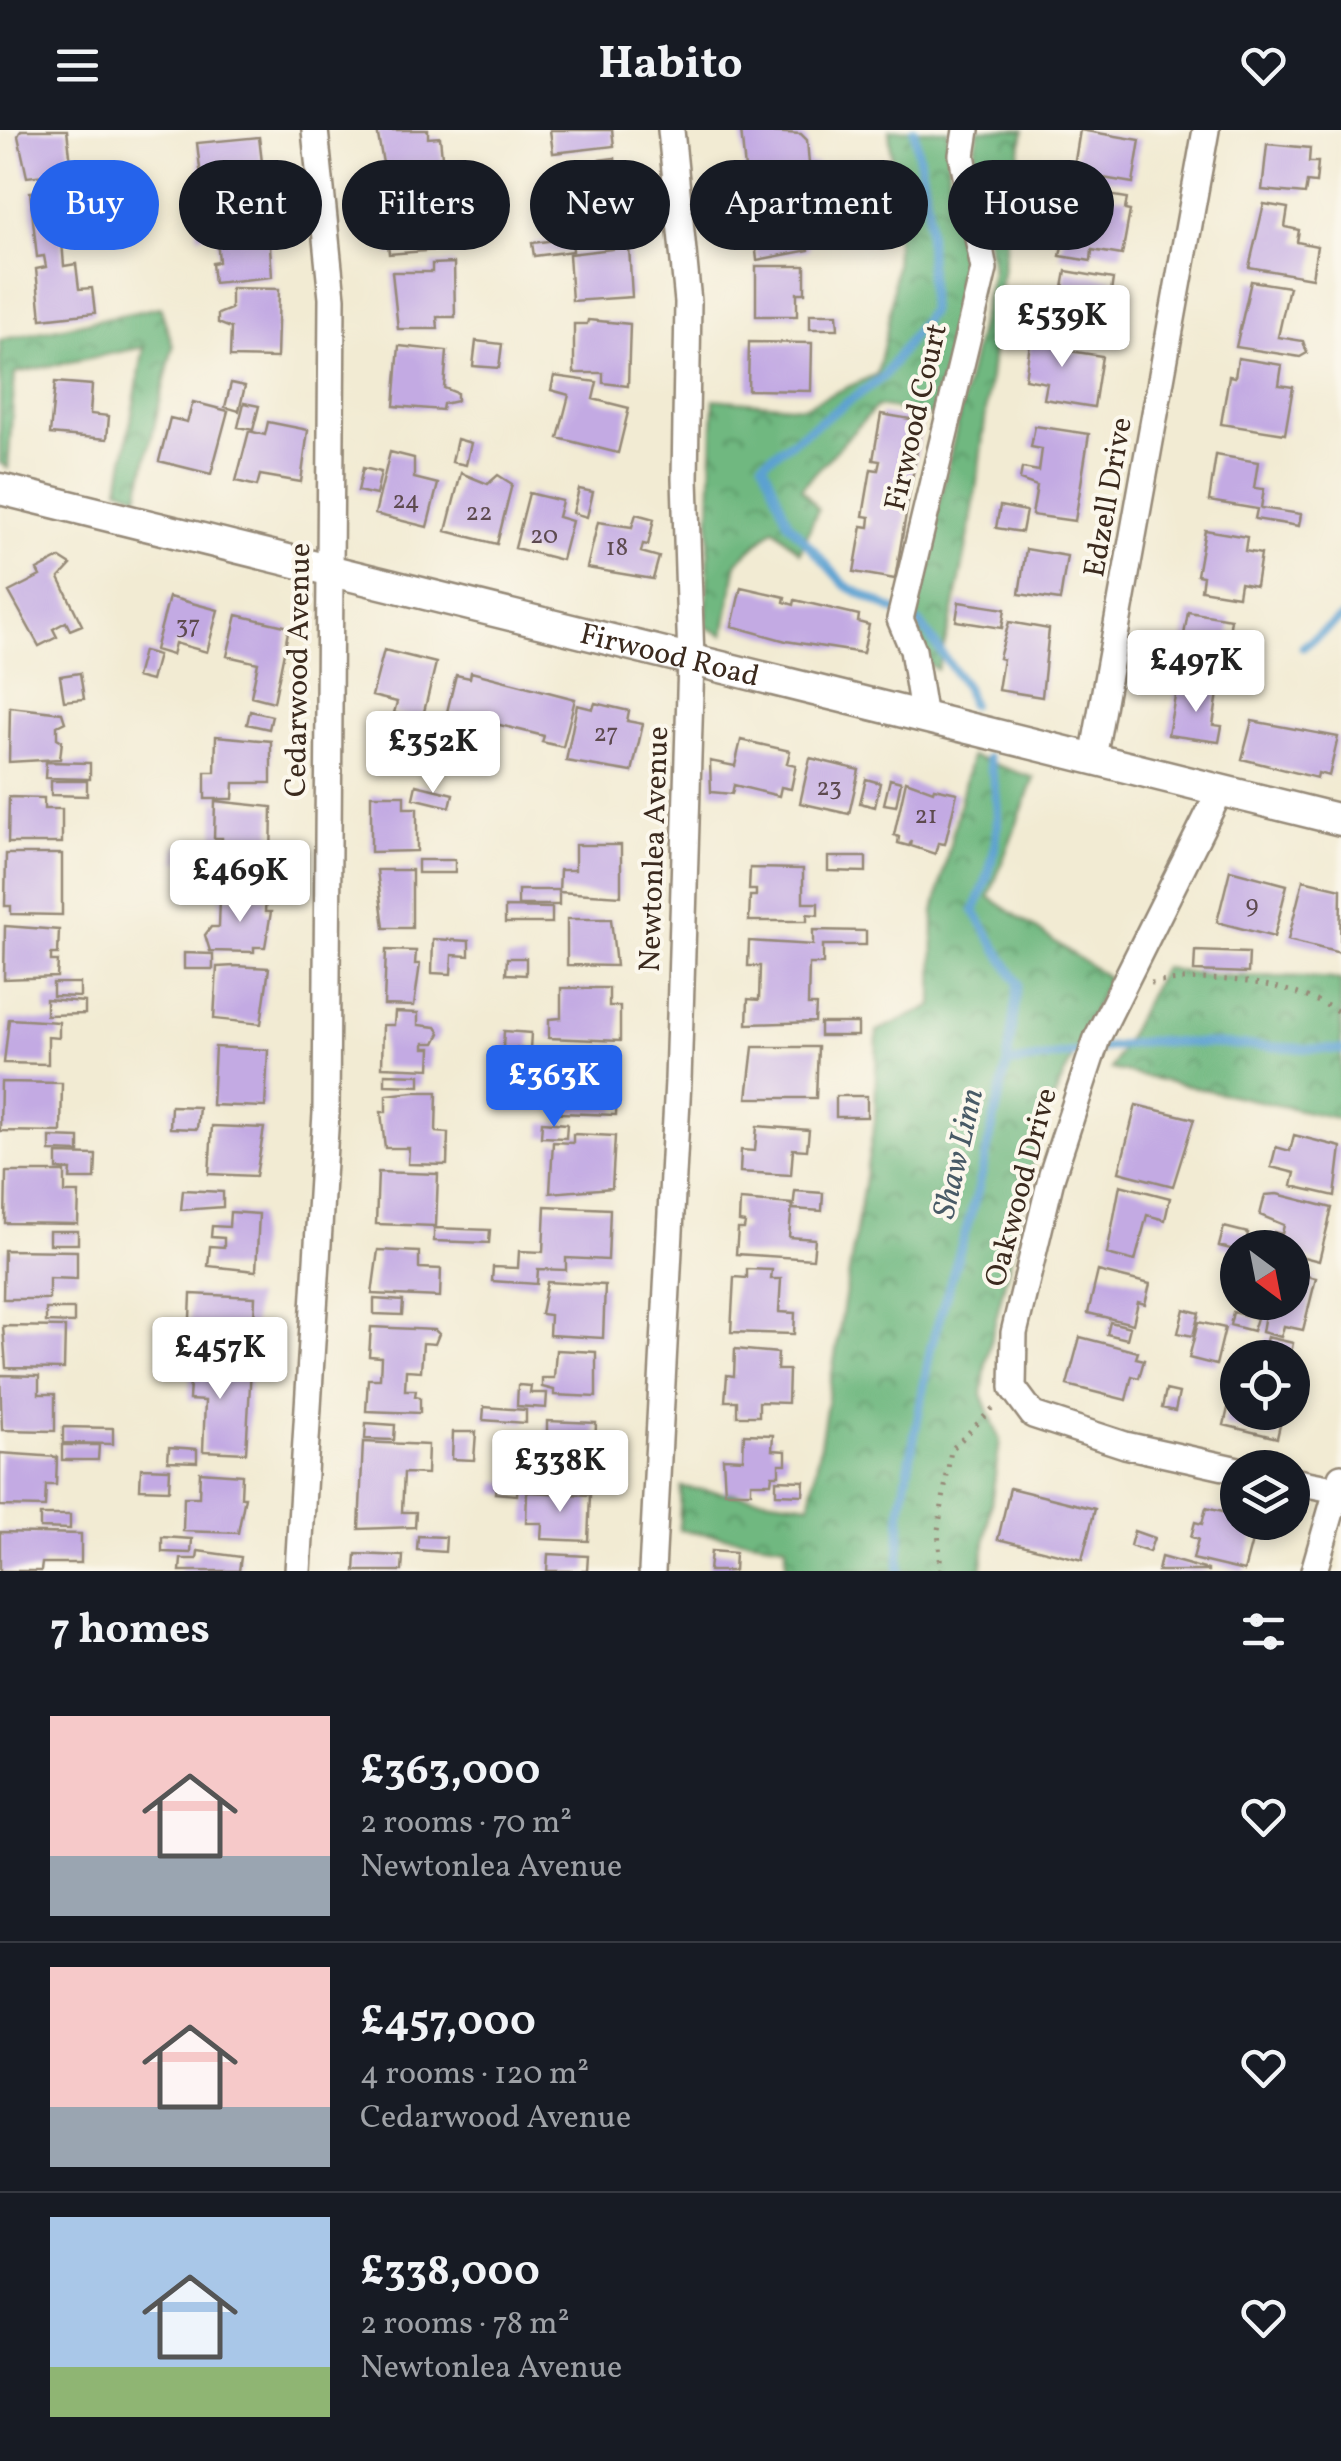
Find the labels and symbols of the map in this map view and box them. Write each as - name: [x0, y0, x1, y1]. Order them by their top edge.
- pin: £539K: [992, 285, 1132, 370]
- street label: Firwood Court: [875, 320, 959, 515]
- street label: Edzell Drive: [1074, 414, 1144, 580]
- house number: 24: [392, 484, 420, 519]
- house number: 22: [466, 496, 492, 531]
- house number: 20: [530, 519, 558, 554]
- house number: 18: [606, 531, 628, 566]
- street label: Cedarwood Avenue: [276, 543, 322, 797]
- house number: 37: [176, 609, 200, 644]
- street label: Firwood Road: [576, 614, 763, 699]
- pin: £497K: [1126, 630, 1266, 715]
- pin: £352K: [363, 711, 503, 796]
- house number: 27: [594, 717, 618, 752]
- street label: Newtonlea Avenue: [630, 726, 680, 973]
- house number: 23: [816, 771, 842, 806]
- house number: 21: [914, 799, 938, 834]
- pin: £469K: [170, 840, 310, 925]
- house number: 9: [1246, 888, 1259, 923]
- pin: £363K: [484, 1045, 624, 1130]
- street label: Oakwood Drive: [975, 1083, 1069, 1292]
- water label: Shaw Linn: [924, 1084, 996, 1223]
- north arrow: [1220, 1230, 1310, 1320]
- pin: £457K: [150, 1317, 290, 1402]
- pin: £338K: [490, 1430, 630, 1515]

